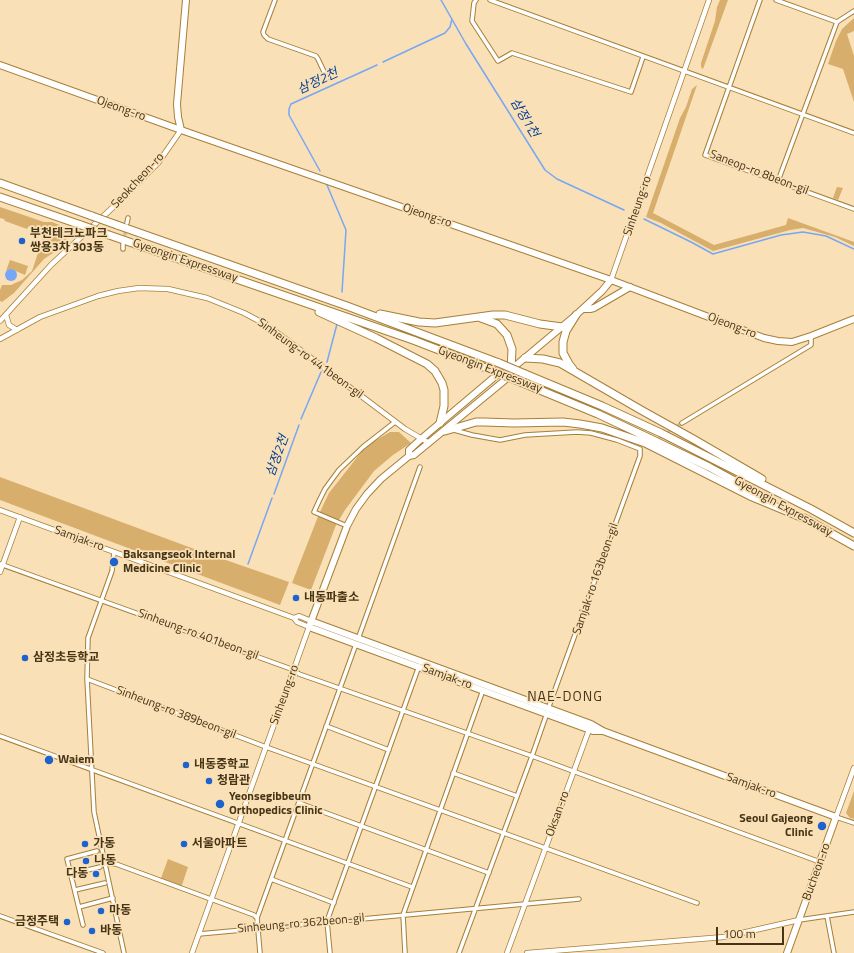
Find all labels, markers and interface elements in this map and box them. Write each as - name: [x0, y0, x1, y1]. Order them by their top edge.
- water label: 삼정2천: [295, 66, 341, 98]
- street label: Ojeong-ro: [95, 94, 147, 124]
- water label: 삼정1천: [506, 95, 542, 141]
- street label: Saneop-ro 8beon-gil: [708, 148, 810, 198]
- street label: Seokcheon-ro: [109, 150, 167, 212]
- street label: Sinheung-ro: [621, 174, 655, 238]
- street label: Ojeong-ro: [401, 201, 453, 231]
- place label: 부천테크노파크 쌍용3차 303동: [30, 227, 107, 255]
- marker: 부천테크노파크 쌍용3차 303동: [17, 236, 27, 246]
- street label: Gyeongin Expressway: [131, 236, 239, 286]
- street label: Ojeong-ro: [706, 310, 758, 342]
- street label: Sinheung-ro 441beon-gil: [254, 316, 366, 402]
- street label: Gyeongin Expressway: [436, 344, 544, 396]
- water label: 삼정2천: [263, 433, 293, 479]
- street label: Gyeongin Expressway: [731, 474, 835, 540]
- street label: Samjak-ro 163beon-gil: [570, 521, 622, 637]
- street label: Samjak-ro: [52, 523, 106, 555]
- place label: Baksangseok Internal Medicine Clinic: [123, 548, 235, 576]
- marker: Baksangseok Internal Medicine Clinic: [108, 556, 120, 568]
- place label: 내동파출소: [304, 591, 359, 605]
- marker: 내동파출소: [291, 593, 301, 603]
- street label: Sinheung-ro 401beon-gil: [136, 606, 260, 664]
- place label: 삼정초등학교: [33, 651, 99, 665]
- marker: 삼정초등학교: [20, 653, 30, 663]
- street label: Samjak-ro: [420, 661, 474, 693]
- street label: Sinheung-ro: [268, 663, 302, 727]
- street label: Sinheung-ro 389beon-gil: [114, 683, 238, 743]
- district label: NAE-DONG: [527, 690, 603, 706]
- place label: Waiem: [58, 753, 94, 767]
- marker: Waiem: [43, 754, 55, 766]
- place label: 내동중학교: [194, 758, 249, 772]
- marker: 내동중학교: [181, 760, 191, 770]
- street label: Samjak-ro: [724, 770, 778, 802]
- place label: 청람관: [217, 774, 250, 788]
- marker: 청람관: [204, 776, 214, 786]
- street label: Oksan-ro: [543, 789, 573, 839]
- place label: Yeonsegibbeum Orthopedics Clinic: [229, 790, 323, 818]
- marker: Yeonsegibbeum Orthopedics Clinic: [214, 798, 226, 810]
- place label: Seoul Gajeong Clinic: [739, 812, 813, 840]
- marker: Seoul Gajeong Clinic: [816, 820, 828, 832]
- place label: 가동: [93, 837, 115, 851]
- place label: 서울아파트: [192, 837, 247, 851]
- marker: 가동: [80, 839, 90, 849]
- marker: 서울아파트: [179, 839, 189, 849]
- street label: Bucheon-ro: [800, 841, 834, 903]
- place label: 나동: [94, 854, 116, 868]
- marker: 나동: [81, 856, 91, 866]
- place label: 다동: [66, 867, 88, 881]
- marker: 다동: [91, 869, 101, 879]
- place label: 마동: [109, 904, 131, 918]
- marker: 마동: [96, 906, 106, 916]
- street label: Sinheung-ro 362beon-gil: [237, 911, 365, 937]
- place label: 금정주택: [15, 915, 59, 929]
- marker: 금정주택: [62, 917, 72, 927]
- scale bar: [718, 919, 786, 945]
- place label: 바동: [100, 924, 122, 938]
- text: 100 m: [723, 924, 756, 943]
- marker: 바동: [87, 926, 97, 936]

